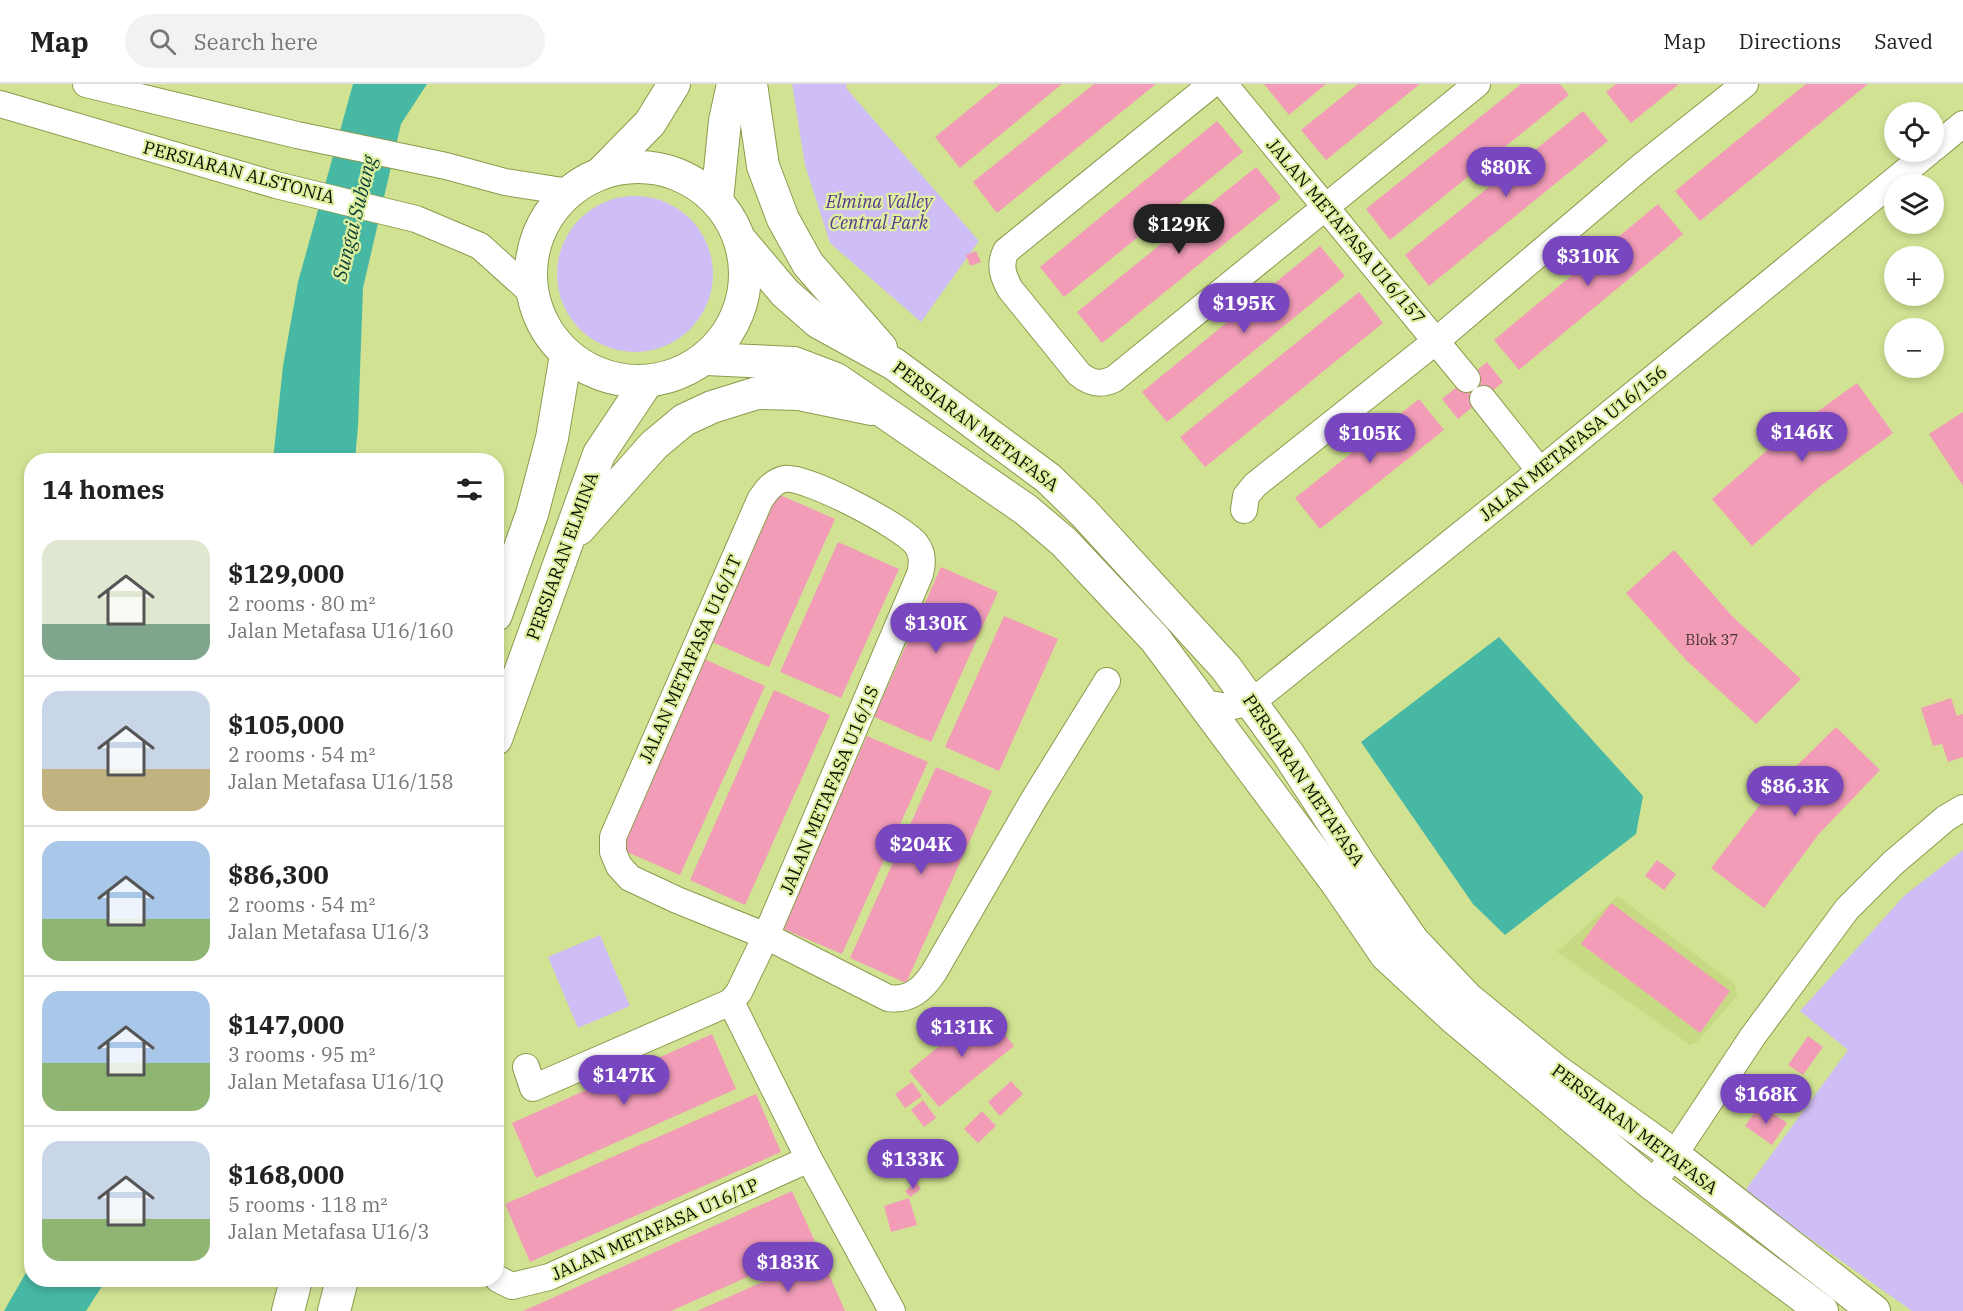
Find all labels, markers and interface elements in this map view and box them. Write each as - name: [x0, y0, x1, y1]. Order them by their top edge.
- search box: [125, 14, 545, 68]
- text: Map: [30, 23, 89, 60]
- icon: search: [146, 25, 179, 58]
- text: Search here: [194, 27, 318, 56]
- text: Map: [1663, 27, 1706, 55]
- text: Directions: [1739, 27, 1841, 55]
- text: Saved: [1874, 27, 1933, 55]
- map controls: [1884, 102, 1944, 378]
- button: locate: [1884, 102, 1944, 162]
- street label: JALAN METAFASA U16/157: [1262, 134, 1430, 328]
- street label: PERSIARAN ALSTONIA: [141, 135, 338, 209]
- pin: $80K: [1470, 147, 1542, 198]
- water label: Sungai Subang: [325, 152, 383, 285]
- text: $80K: [1480, 153, 1532, 180]
- button: layers: [1884, 174, 1944, 234]
- park label: Elmina Valley Central Park: [825, 190, 934, 234]
- pin: $129K: [1137, 204, 1221, 255]
- text: $129K: [1147, 210, 1211, 237]
- pin: $310K: [1546, 236, 1630, 287]
- text: $310K: [1556, 242, 1620, 269]
- button: +: [1884, 246, 1944, 306]
- pin: $195K: [1202, 283, 1286, 334]
- text: $195K: [1212, 289, 1276, 316]
- button: −: [1884, 318, 1944, 378]
- street label: PERSIARAN METAFASA: [888, 356, 1064, 497]
- street label: JALAN METAFASA U16/156: [1474, 360, 1672, 526]
- pin: $146K: [1760, 412, 1844, 463]
- pin: $105K: [1328, 413, 1412, 464]
- text: $146K: [1770, 418, 1834, 445]
- text: $105K: [1338, 419, 1402, 446]
- street label: PERSIARAN ELMINA: [521, 468, 603, 643]
- text: 14 homes: [42, 472, 164, 506]
- icon: filters: [453, 473, 486, 506]
- street label: JALAN METAFASA U16/1T: [634, 551, 746, 767]
- text: $129,000: [228, 556, 344, 590]
- icon: home: [90, 564, 162, 636]
- text: 2 rooms · 80 m²: [228, 590, 375, 617]
- pin: $130K: [894, 603, 978, 654]
- text: $130K: [904, 609, 968, 636]
- text: Jalan Metafasa U16/160: [228, 617, 453, 644]
- house number: Blok 37: [1685, 630, 1739, 649]
- street label: JALAN METAFASA U16/1S: [775, 682, 883, 898]
- street label: PERSIARAN METAFASA: [1238, 690, 1371, 871]
- text: $105,000: [228, 707, 344, 741]
- icon: home: [90, 715, 162, 787]
- text: 2 rooms · 54 m²: [228, 741, 375, 768]
- pin: $86.3K: [1746, 766, 1844, 817]
- text: Jalan Metafasa U16/158: [228, 768, 453, 795]
- text: $86.3K: [1761, 772, 1829, 799]
- pin: $204K: [879, 824, 963, 875]
- text: $204K: [889, 830, 953, 857]
- text: $86,300: [228, 857, 329, 891]
- icon: home: [90, 865, 162, 937]
- text: 2 rooms · 54 m²: [228, 891, 375, 918]
- text: Jalan Metafasa U16/3: [228, 918, 429, 945]
- text: $147,000: [228, 1007, 344, 1041]
- pin: $131K: [920, 1007, 1004, 1058]
- text: $131K: [930, 1013, 994, 1040]
- icon: home: [90, 1015, 162, 1087]
- text: 3 rooms · 95 m²: [228, 1041, 375, 1068]
- pin: $147K: [582, 1055, 666, 1106]
- street label: PERSIARAN METAFASA: [1547, 1059, 1723, 1200]
- text: $147K: [592, 1061, 656, 1088]
- text: Jalan Metafasa U16/1Q: [228, 1068, 444, 1095]
- pin: $168K: [1724, 1074, 1808, 1125]
- text: $168K: [1734, 1080, 1798, 1107]
- pin: $133K: [871, 1139, 955, 1190]
- text: $133K: [881, 1145, 945, 1172]
- text: $168,000: [228, 1157, 344, 1191]
- icon: home: [90, 1165, 162, 1237]
- street label: JALAN METAFASA U16/1P: [548, 1173, 762, 1285]
- text: 5 rooms · 118 m²: [228, 1191, 387, 1218]
- text: Jalan Metafasa U16/3: [228, 1218, 429, 1245]
- pin: $183K: [746, 1242, 830, 1293]
- text: $183K: [756, 1248, 820, 1275]

